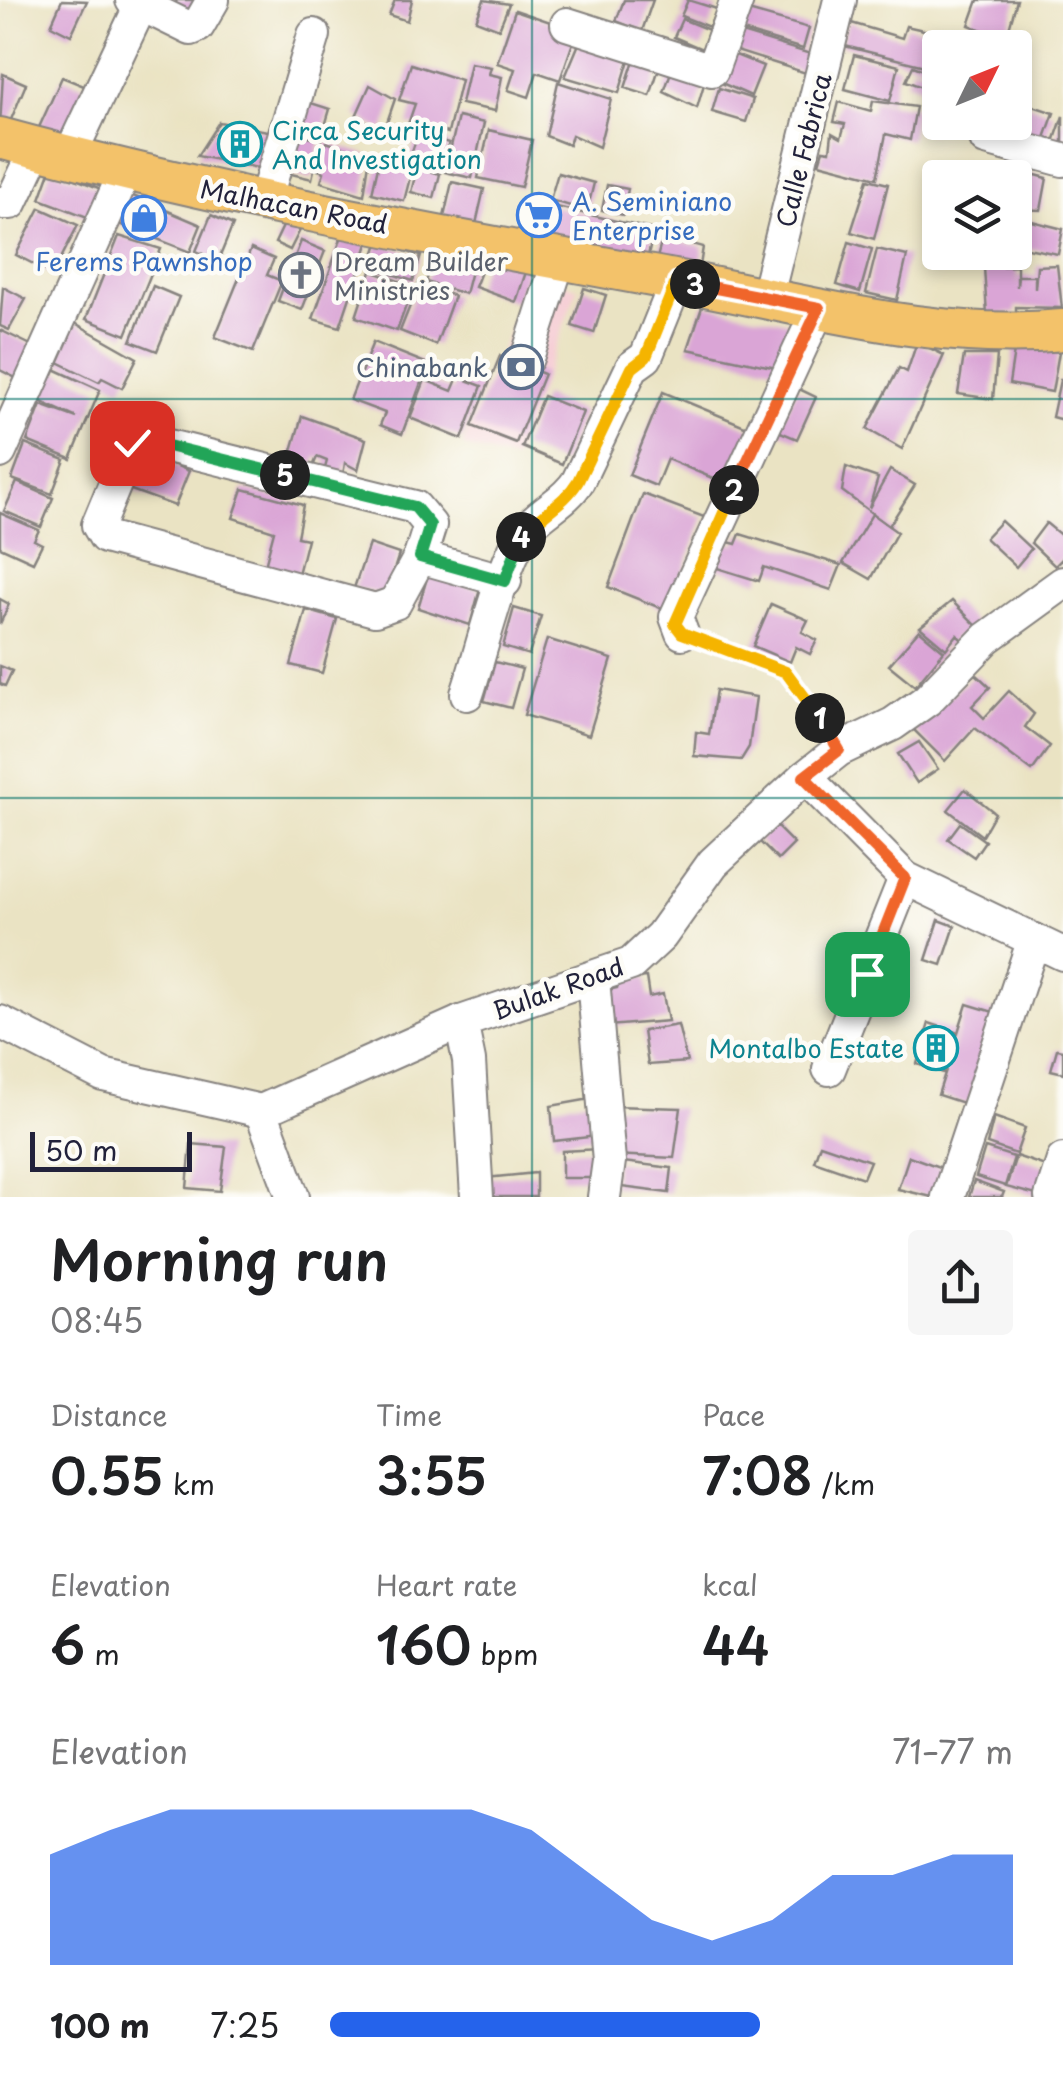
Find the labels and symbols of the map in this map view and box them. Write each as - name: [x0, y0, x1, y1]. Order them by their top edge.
- north arrow: [922, 30, 1032, 140]
- street label: Calle Fabrica: [765, 69, 841, 231]
- place label: Circa Security And Investigation: [272, 111, 482, 178]
- building icon: Circa Security And Investigation: [217, 121, 263, 167]
- street label: Malhacan Road: [197, 169, 391, 243]
- place label: A. Seminiano Enterprise: [572, 182, 732, 249]
- supermarket icon: A. Seminiano Enterprise: [516, 192, 562, 238]
- shop icon: Ferems Pawnshop: [121, 195, 167, 241]
- place label: Ferems Pawnshop: [35, 242, 253, 280]
- place label: Dream Builder Ministries: [334, 242, 509, 309]
- church icon: Dream Builder Ministries: [278, 252, 324, 298]
- pin: 3: [670, 259, 720, 309]
- bank icon: Chinabank: [498, 344, 544, 390]
- place label: Chinabank: [356, 348, 488, 386]
- pin: [90, 401, 175, 486]
- pin: 5: [260, 450, 310, 500]
- pin: 2: [709, 465, 759, 515]
- pin: 4: [496, 512, 546, 562]
- pin: 1: [795, 693, 845, 743]
- pin: [825, 932, 910, 1017]
- street label: Bulak Road: [487, 947, 629, 1029]
- building icon: Montalbo Estate: [913, 1025, 959, 1071]
- place label: Montalbo Estate: [708, 1029, 904, 1067]
- scale bar: [30, 1127, 192, 1172]

